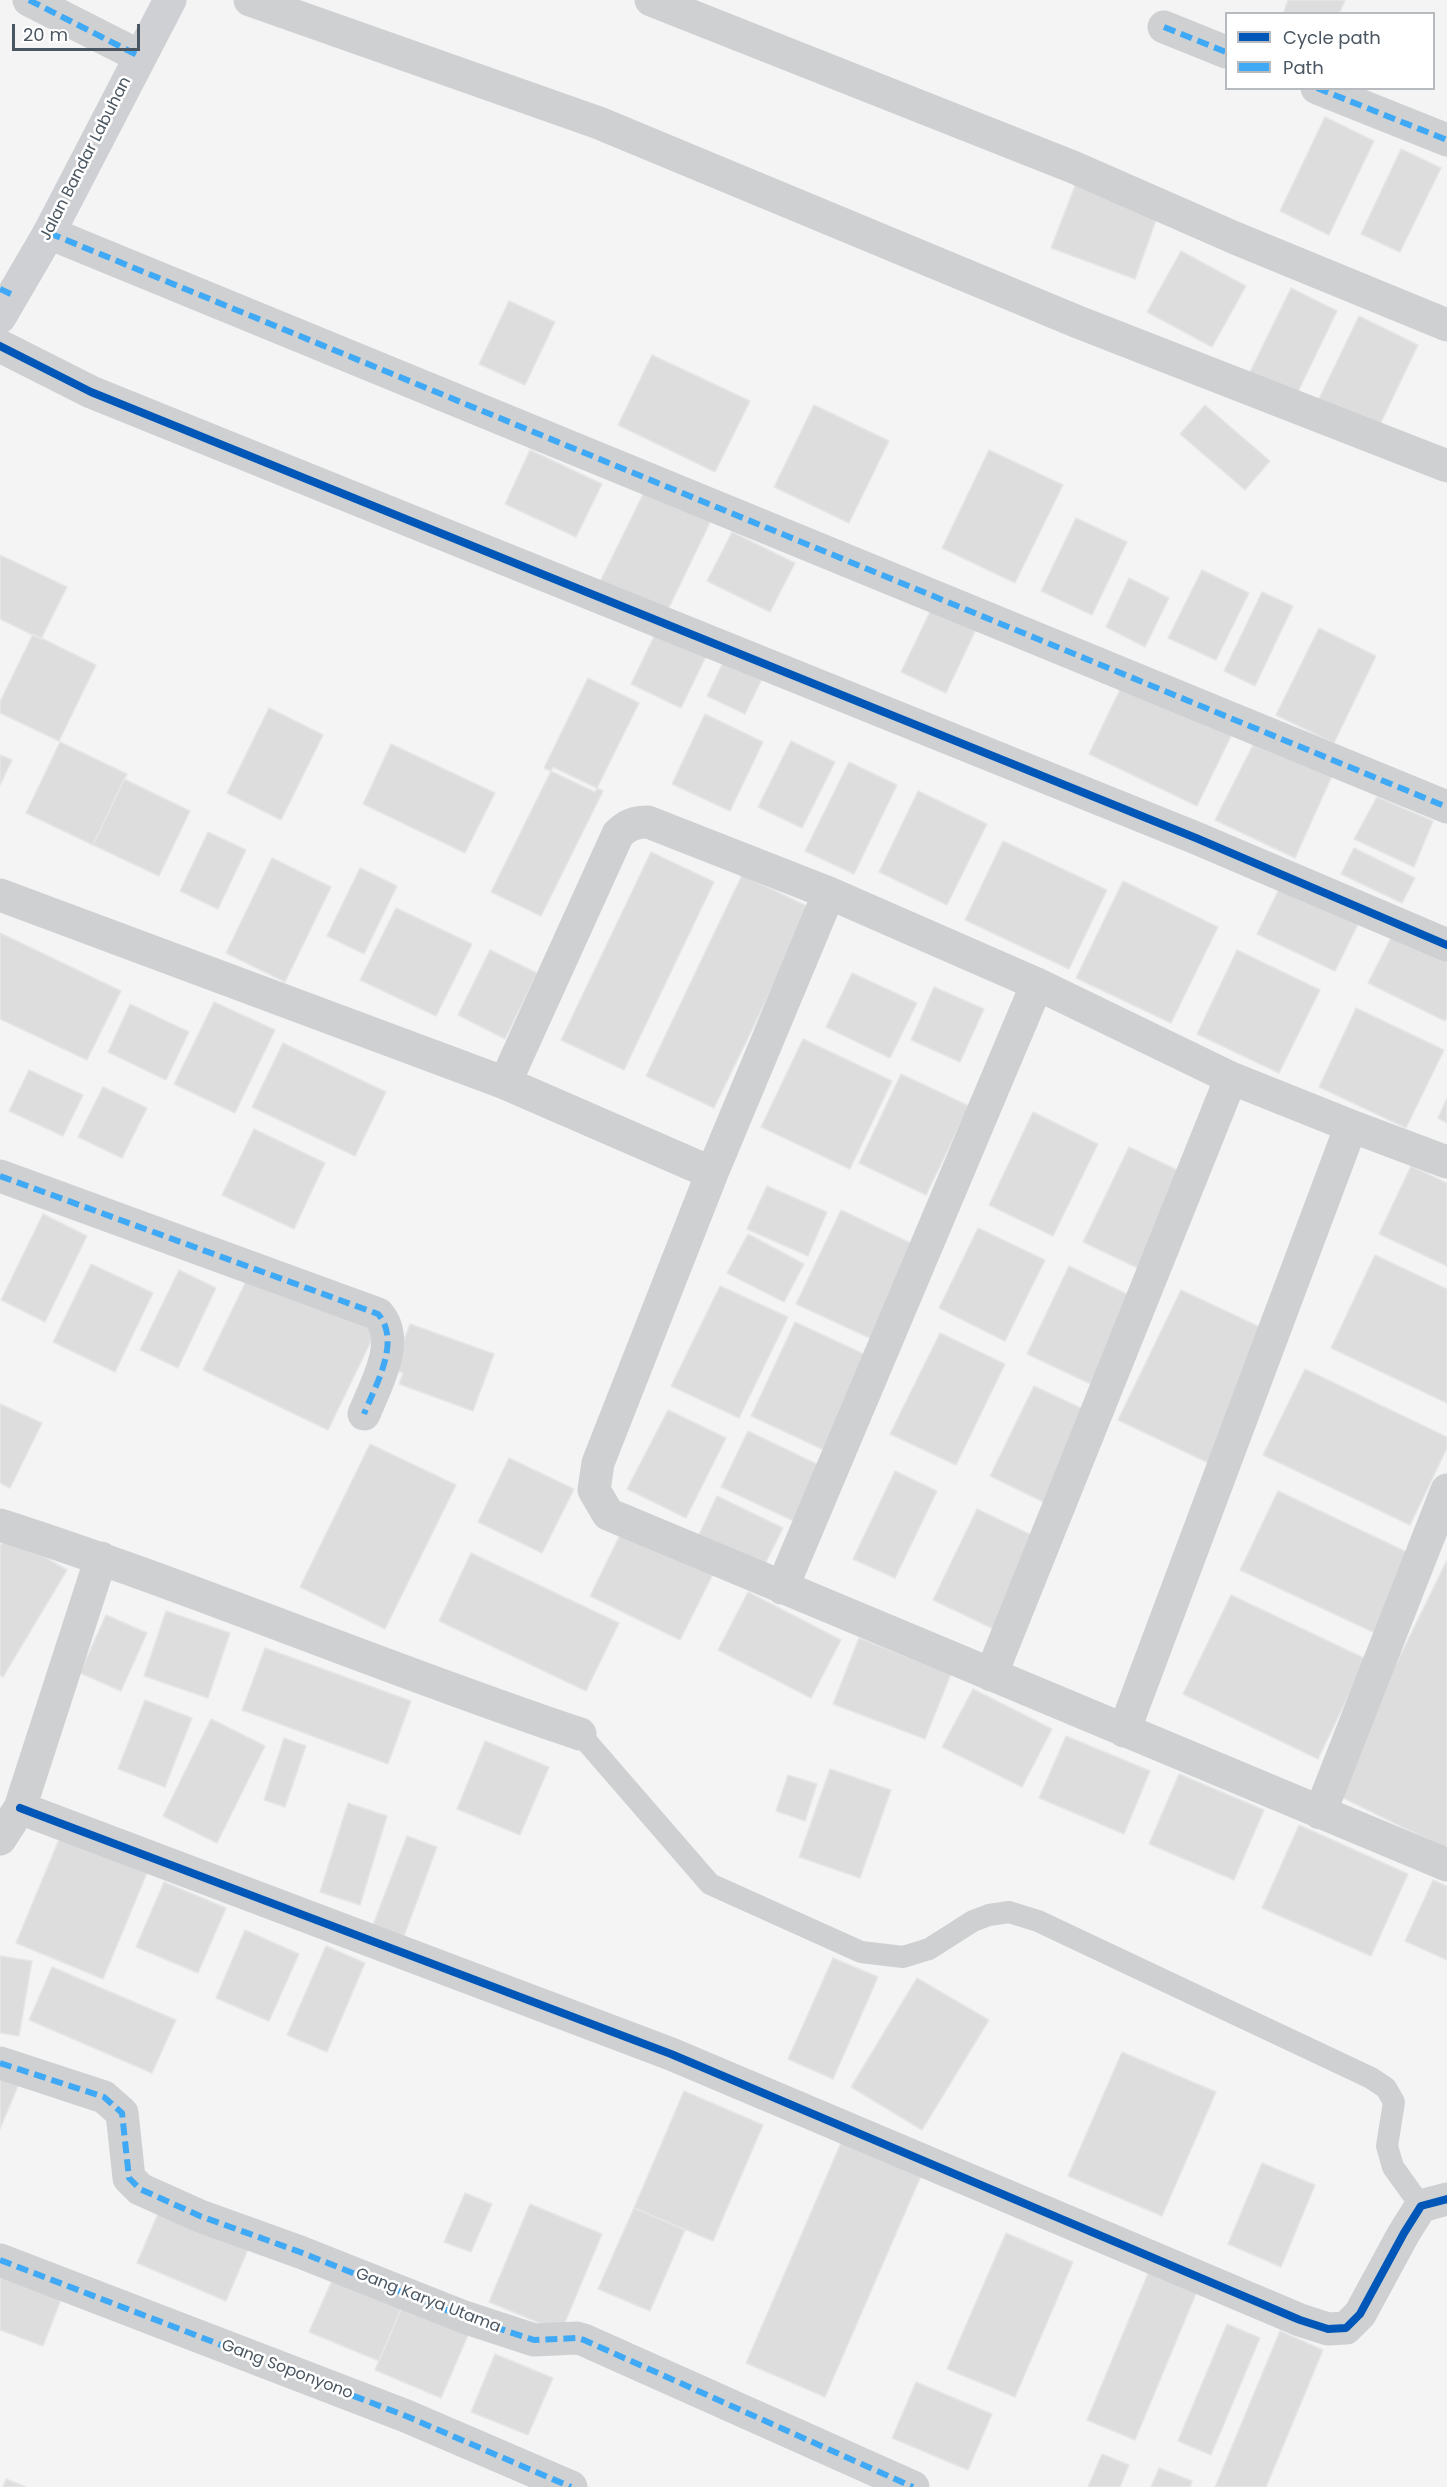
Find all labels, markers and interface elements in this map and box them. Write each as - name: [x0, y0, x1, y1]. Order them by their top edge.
- scale bar: [15, 12, 142, 50]
- legend: [1225, 12, 1435, 90]
- text: 20 m: [23, 22, 68, 47]
- text: Cycle path: [1283, 25, 1381, 50]
- text: Path: [1283, 55, 1324, 80]
- street label: Jalan Bandar Labuhan: [36, 74, 136, 244]
- street label: Gang Karya Utama: [353, 2264, 503, 2338]
- street label: Gang Soponyono: [219, 2336, 355, 2404]

